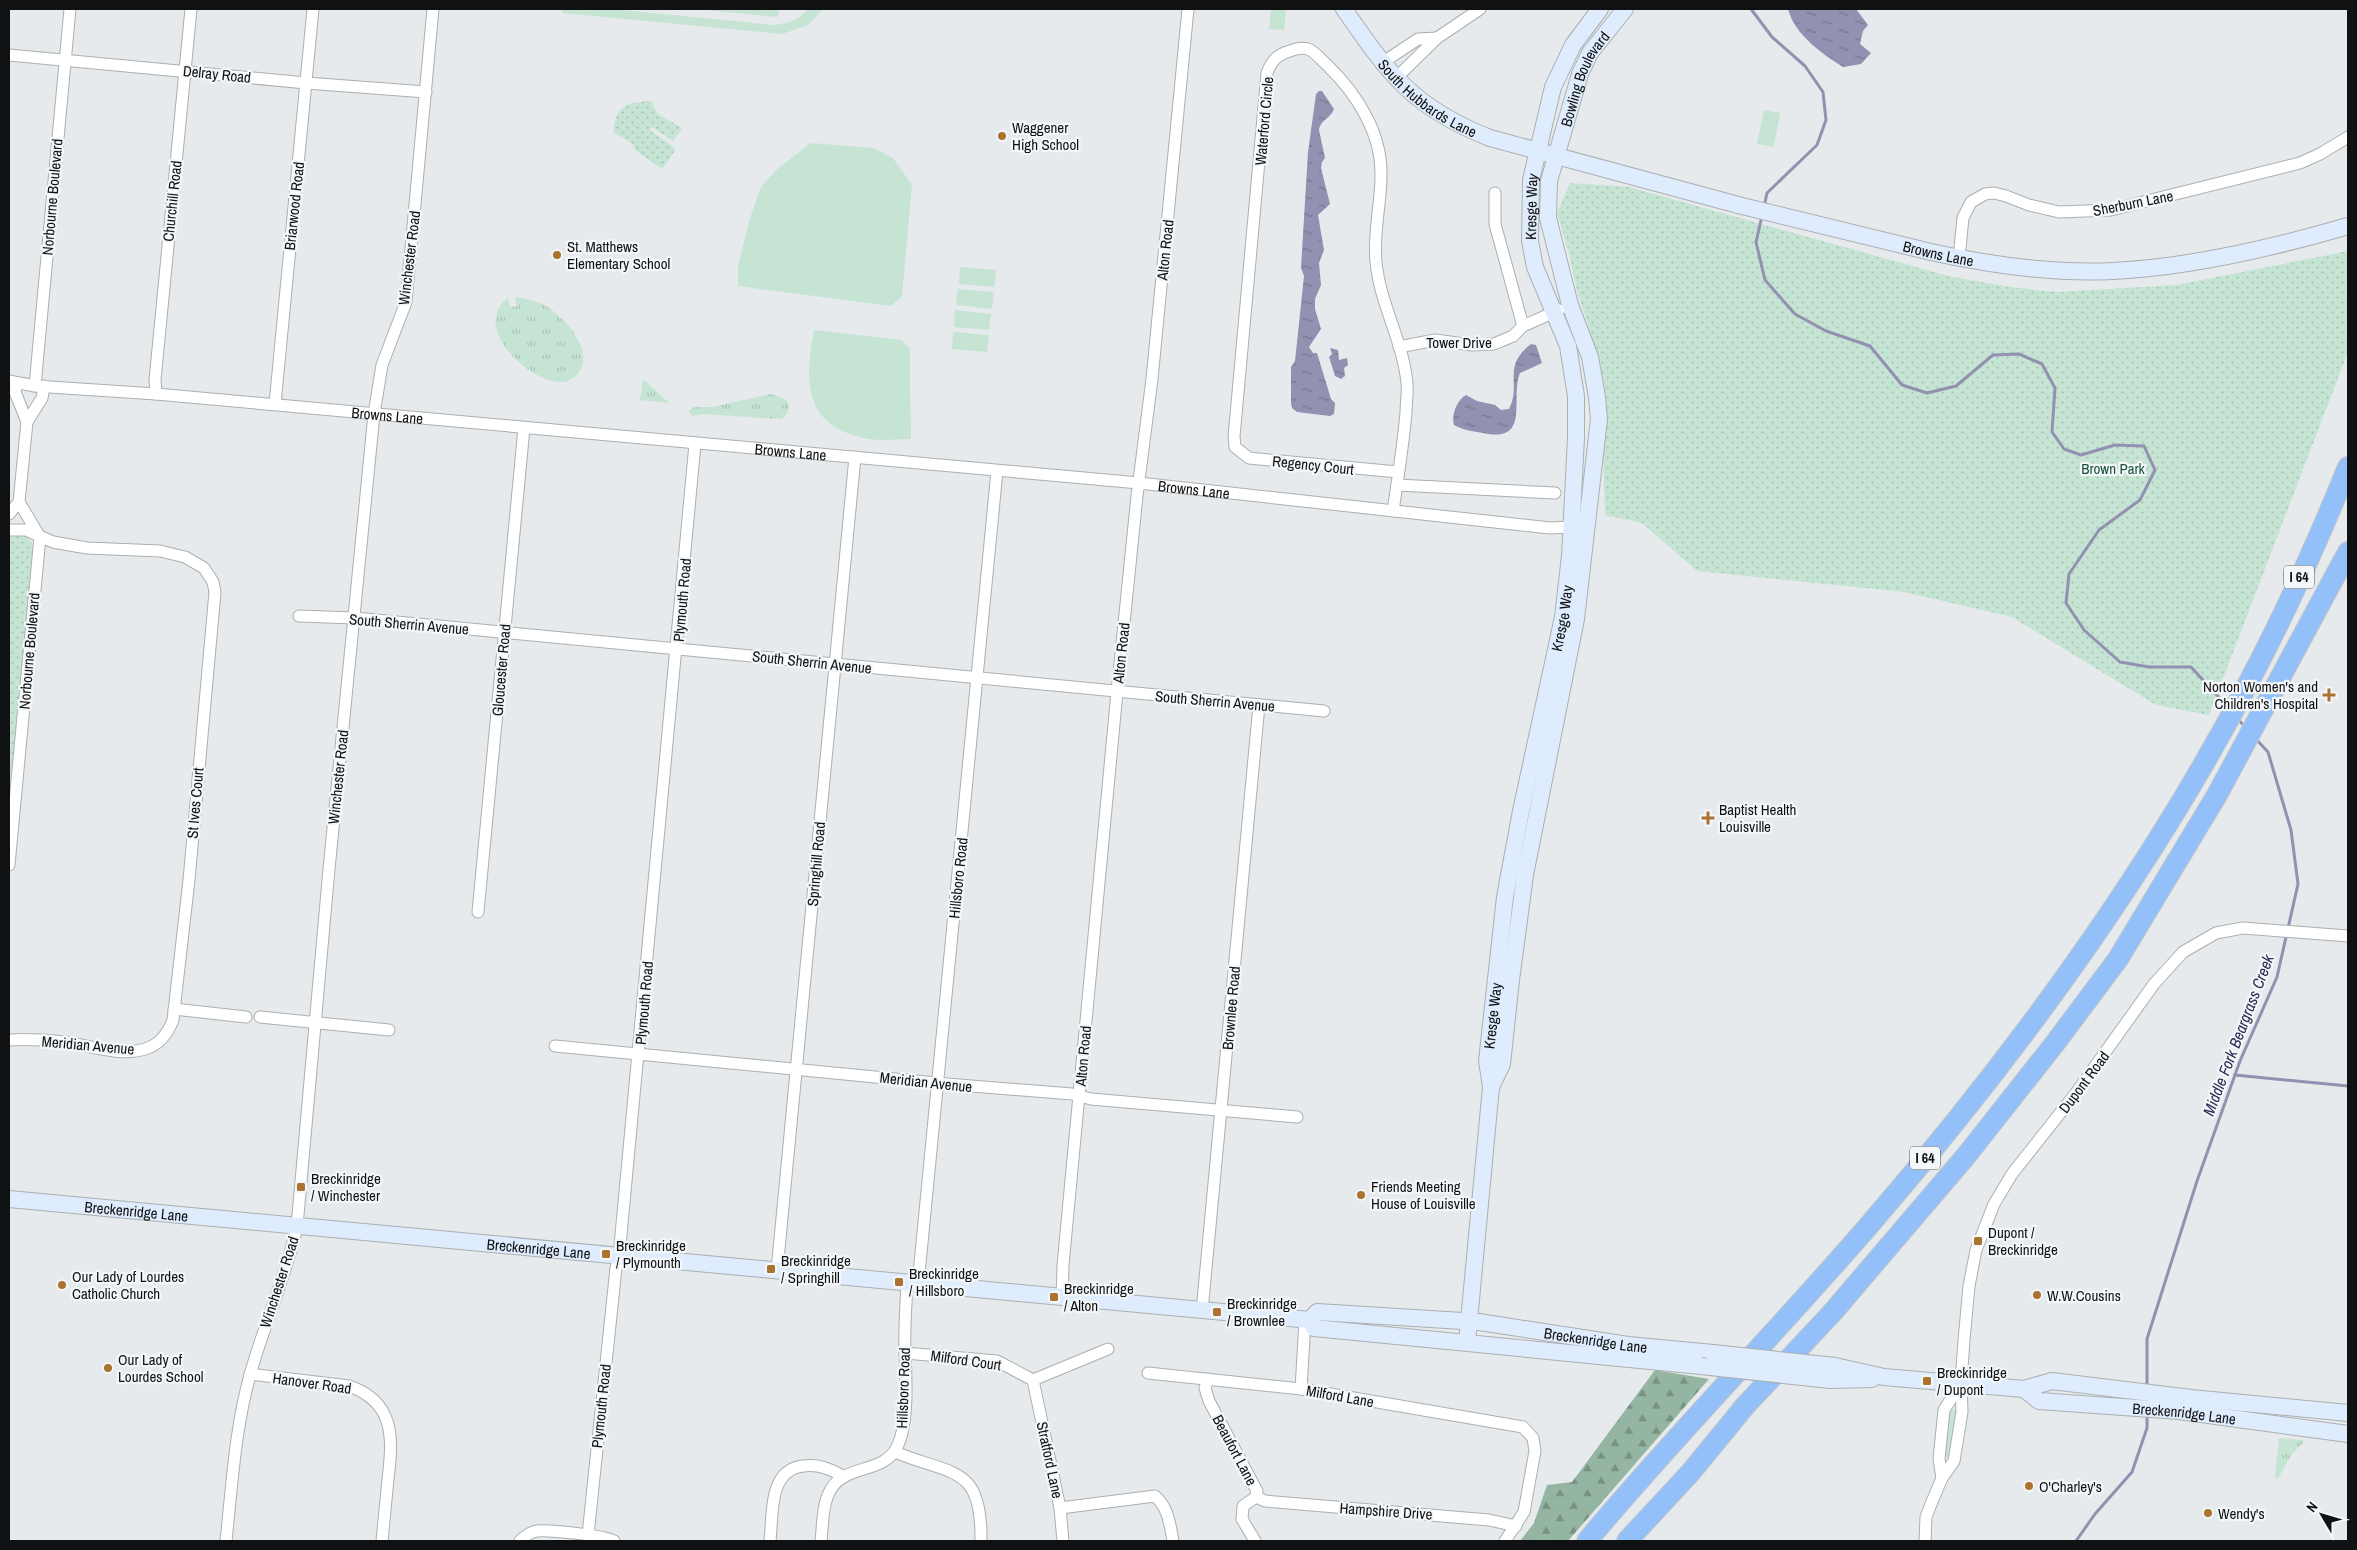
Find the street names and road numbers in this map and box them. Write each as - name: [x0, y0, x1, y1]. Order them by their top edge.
- street label: Bowling Boulevard: [1555, 27, 1614, 129]
- street label: South Hubbards Lane: [1374, 54, 1480, 142]
- street label: Delray Road: [182, 60, 252, 88]
- street label: Waterford Circle: [1250, 76, 1278, 166]
- street label: Norbourne Boulevard: [36, 138, 68, 256]
- street label: Churchill Road: [157, 159, 187, 243]
- street label: Briarwood Road: [279, 161, 309, 251]
- street label: Kresge Way: [1520, 170, 1543, 240]
- street label: Sherburn Lane: [2091, 185, 2175, 221]
- street label: Winchester Road: [393, 210, 425, 306]
- street label: Alton Road: [1151, 219, 1179, 282]
- street label: Browns Lane: [1901, 235, 1976, 271]
- street label: Tower Drive: [1426, 332, 1492, 353]
- street label: Browns Lane: [351, 401, 424, 429]
- street label: Browns Lane: [754, 438, 828, 465]
- street label: Regency Court: [1271, 450, 1355, 480]
- street label: Browns Lane: [1157, 475, 1231, 503]
- street label: Plymouth Road: [668, 557, 696, 643]
- road number: I 64: [2284, 566, 2314, 588]
- street label: Kresge Way: [1545, 583, 1577, 653]
- street label: Norbourne Boulevard: [13, 592, 45, 710]
- street label: South Sherrin Avenue: [348, 608, 470, 640]
- street label: Alton Road: [1107, 622, 1135, 685]
- street label: Gloucester Road: [487, 623, 515, 717]
- street label: South Sherrin Avenue: [751, 645, 873, 679]
- street label: South Sherrin Avenue: [1154, 685, 1276, 717]
- street label: Winchester Road: [323, 729, 353, 825]
- street label: St Ives Court: [181, 766, 209, 839]
- street label: Springhill Road: [802, 821, 830, 907]
- street label: Hillsboro Road: [943, 836, 973, 920]
- street label: Plymouth Road: [630, 960, 658, 1046]
- street label: Brownlee Road: [1217, 965, 1245, 1051]
- street label: Kresge Way: [1478, 981, 1506, 1050]
- street label: Alton Road: [1070, 1025, 1096, 1088]
- street label: Meridian Avenue: [41, 1030, 135, 1060]
- street label: Dupont Road: [2054, 1047, 2114, 1117]
- street label: Meridian Avenue: [879, 1067, 973, 1097]
- road number: I 64: [1910, 1146, 1940, 1170]
- street label: Breckenridge Lane: [84, 1196, 189, 1226]
- street label: Breckenridge Lane: [486, 1233, 592, 1264]
- street label: Winchester Road: [254, 1234, 304, 1330]
- street label: Breckenridge Lane: [1543, 1322, 1648, 1357]
- street label: Milford Court: [929, 1345, 1003, 1375]
- street label: Hillsboro Road: [891, 1347, 915, 1429]
- street label: Plymouth Road: [586, 1363, 616, 1449]
- street label: Hanover Road: [271, 1367, 353, 1399]
- street label: Milford Lane: [1305, 1380, 1376, 1412]
- street label: Breckenridge Lane: [2132, 1397, 2237, 1429]
- street label: Beaufort Lane: [1208, 1411, 1262, 1489]
- street label: Stratford Lane: [1032, 1420, 1068, 1500]
- street label: Hampshire Drive: [1339, 1497, 1433, 1525]

